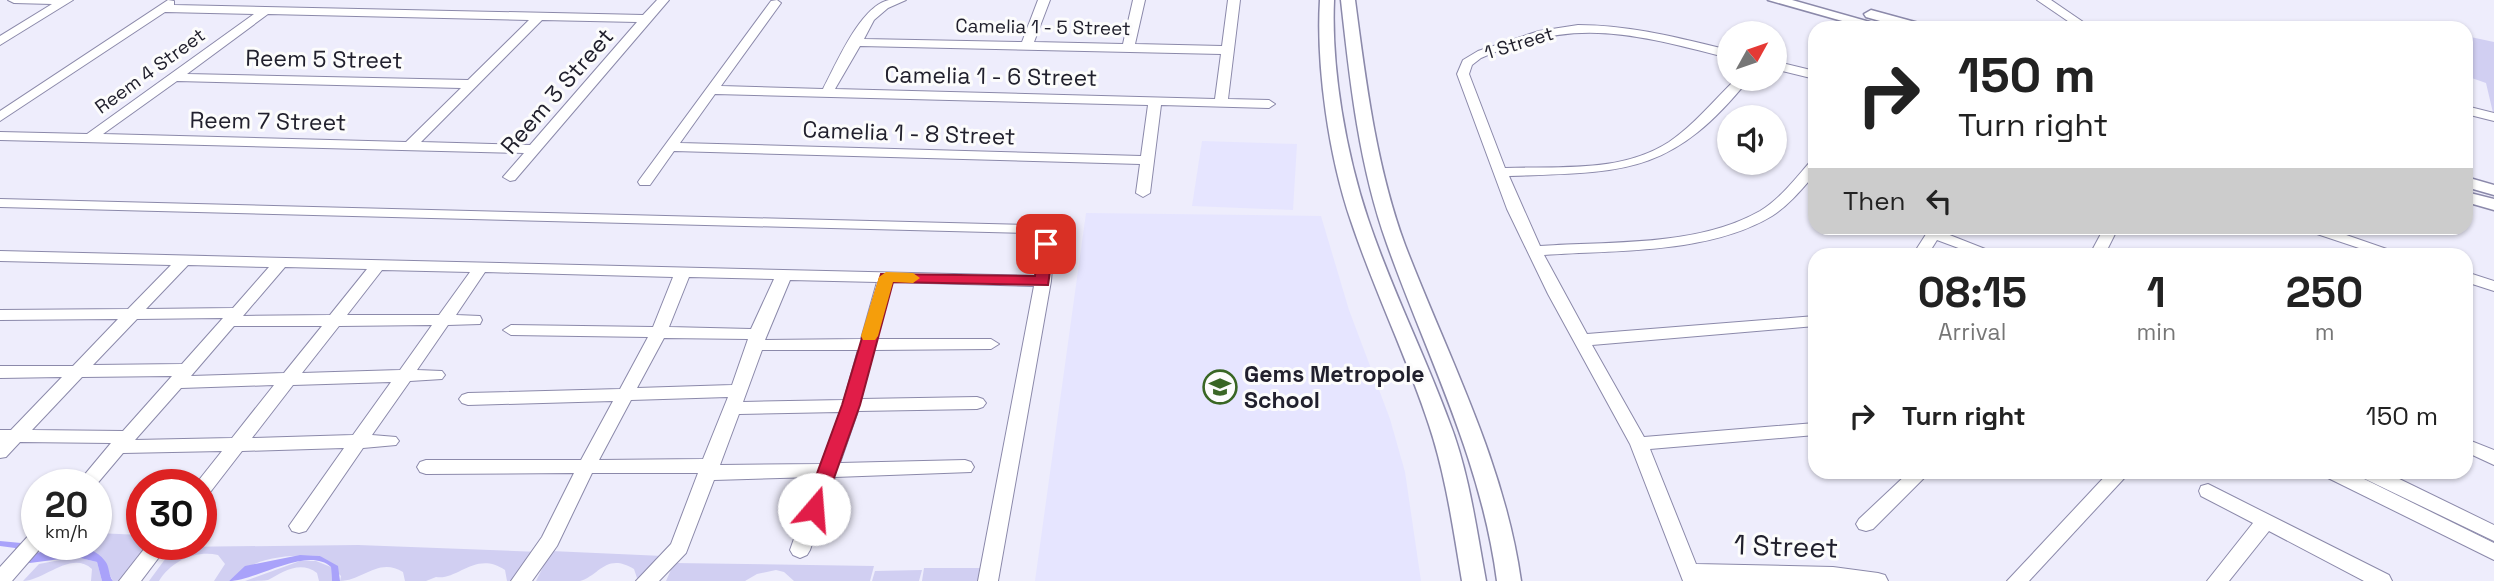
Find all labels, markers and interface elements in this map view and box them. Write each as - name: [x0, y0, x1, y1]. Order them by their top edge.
- street label: Camelia 1 - 5 Street: [955, 13, 1131, 41]
- street label: 1 Street: [1481, 21, 1557, 65]
- north arrow: [1717, 21, 1787, 91]
- map controls: [1717, 21, 1787, 175]
- street label: Reem 3 Street: [494, 22, 620, 160]
- street label: Reem 4 Street: [90, 23, 210, 119]
- street label: Reem 5 Street: [245, 43, 403, 75]
- text: 150 m: [1958, 44, 2096, 106]
- icon: right: [1843, 49, 1934, 140]
- street label: Camelia 1 - 6 Street: [884, 59, 1098, 93]
- street label: Reem 7 Street: [189, 105, 347, 137]
- button: sound: [1717, 105, 1787, 175]
- text: Turn right: [1958, 105, 2108, 145]
- street label: Camelia 1 - 8 Street: [802, 114, 1016, 152]
- icon: left: [1920, 182, 1958, 220]
- text: Then: [1843, 184, 1906, 218]
- pin: [1016, 214, 1076, 274]
- icon: arrive: [1027, 225, 1065, 263]
- text: 08:15: [1918, 266, 2027, 319]
- text: 1: [2147, 266, 2166, 319]
- text: 250: [2286, 266, 2363, 319]
- text: Arrival: [1938, 317, 2006, 347]
- text: min: [2137, 317, 2176, 347]
- text: m: [2315, 317, 2334, 347]
- place label: Gems Metropole School: [1244, 359, 1425, 415]
- school or university icon: Gems Metropole School: [1201, 368, 1239, 406]
- icon: right: [1843, 397, 1881, 435]
- text: Turn right: [1902, 399, 2026, 433]
- text: 150 m: [2366, 399, 2438, 433]
- speed limit sign: 30: [126, 469, 217, 560]
- position arrow: [777, 472, 851, 546]
- text: 20: [45, 483, 88, 527]
- text: km/h: [45, 520, 88, 543]
- street label: 1 Street: [1733, 526, 1839, 566]

